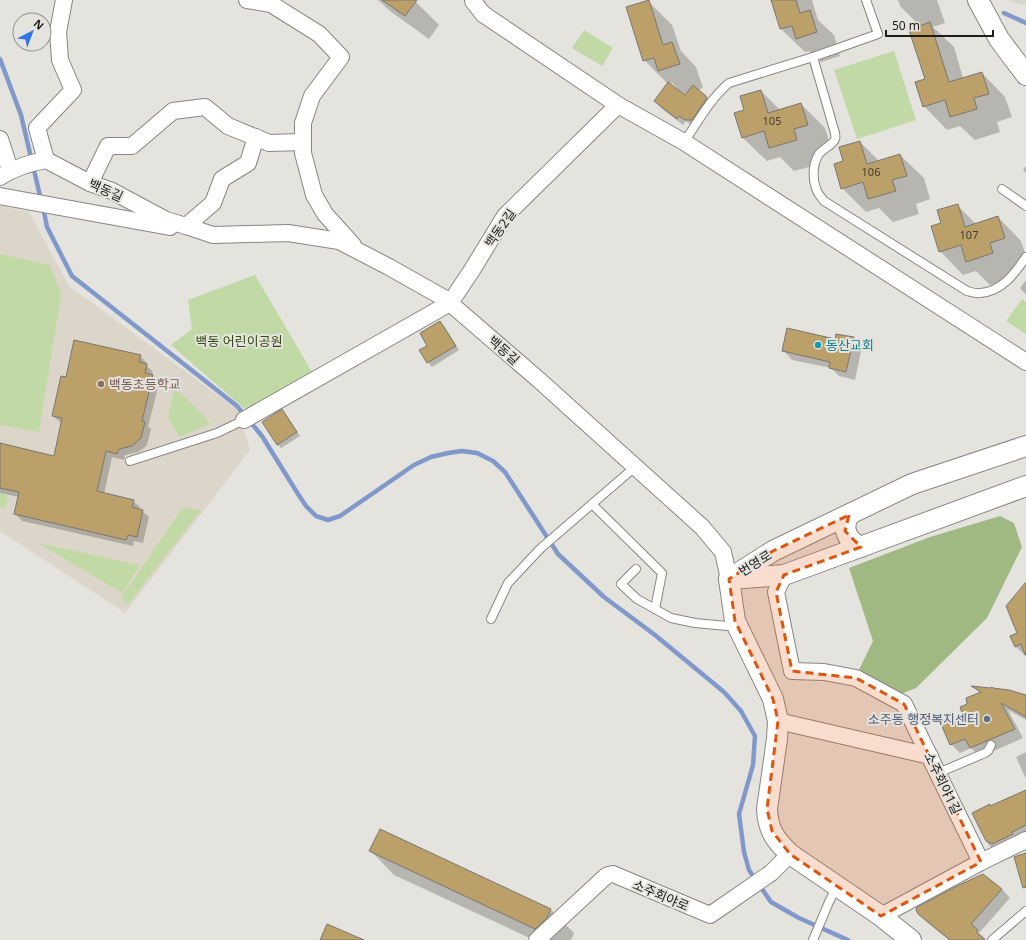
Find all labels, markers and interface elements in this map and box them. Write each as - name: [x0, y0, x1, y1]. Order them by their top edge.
- north arrow: [12, 12, 52, 52]
- scale bar: [886, 12, 993, 38]
- text: N: [31, 16, 47, 33]
- text: 50 m: [892, 17, 920, 34]
- house number: 105: [763, 113, 781, 128]
- house number: 106: [862, 164, 880, 179]
- street label: 백동길: [86, 174, 126, 206]
- street label: 백동2길: [480, 205, 520, 251]
- house number: 107: [960, 227, 978, 242]
- street label: 백동길: [485, 331, 523, 369]
- park label: 백동 어린이공원: [195, 332, 283, 350]
- place label: 동산교회: [826, 336, 874, 354]
- marker: 동산교회: [813, 340, 823, 350]
- place label: 백동초등학교: [109, 375, 181, 393]
- marker: 백동초등학교: [96, 379, 106, 389]
- street label: 번영로: [735, 546, 775, 580]
- place label: 소주동 행정복지센터: [868, 710, 979, 728]
- marker: 소주동 행정복지센터: [982, 714, 992, 724]
- street label: 소주회야1길: [920, 749, 966, 817]
- street label: 소주회야로: [630, 875, 692, 915]

